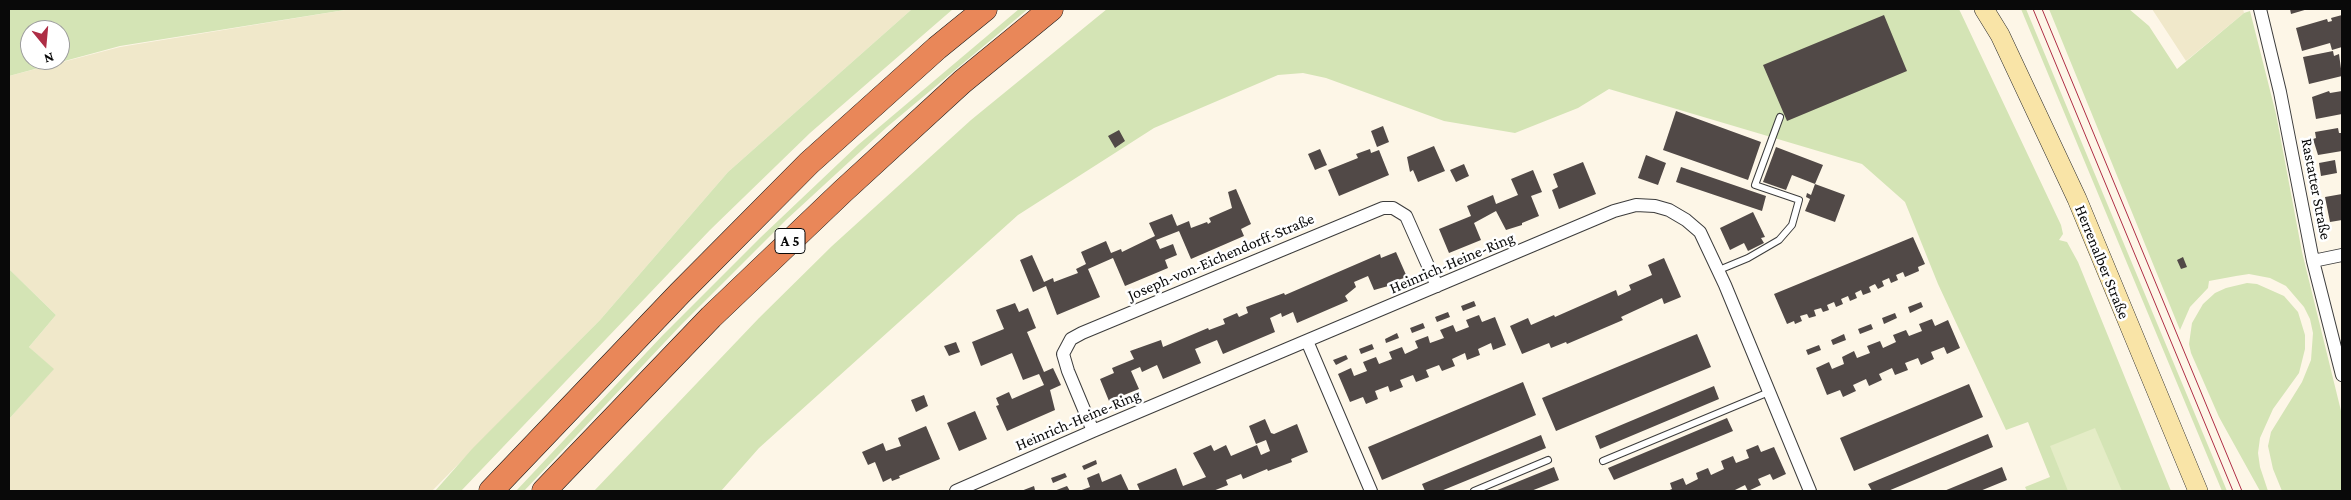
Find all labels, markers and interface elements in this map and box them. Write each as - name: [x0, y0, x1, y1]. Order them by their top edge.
- north arrow: [20, 20, 70, 70]
- text: N: [42, 49, 56, 67]
- street label: Rastatter Straße: [2297, 137, 2335, 241]
- street label: Herrenalber Straße: [2070, 202, 2134, 322]
- street label: Joseph-von-Eichendorff-Straße: [1125, 209, 1317, 305]
- road number: A 5: [775, 228, 805, 254]
- street label: Heinrich-Heine-Ring: [1387, 228, 1517, 298]
- street label: Heinrich-Heine-Ring: [1013, 385, 1143, 455]

